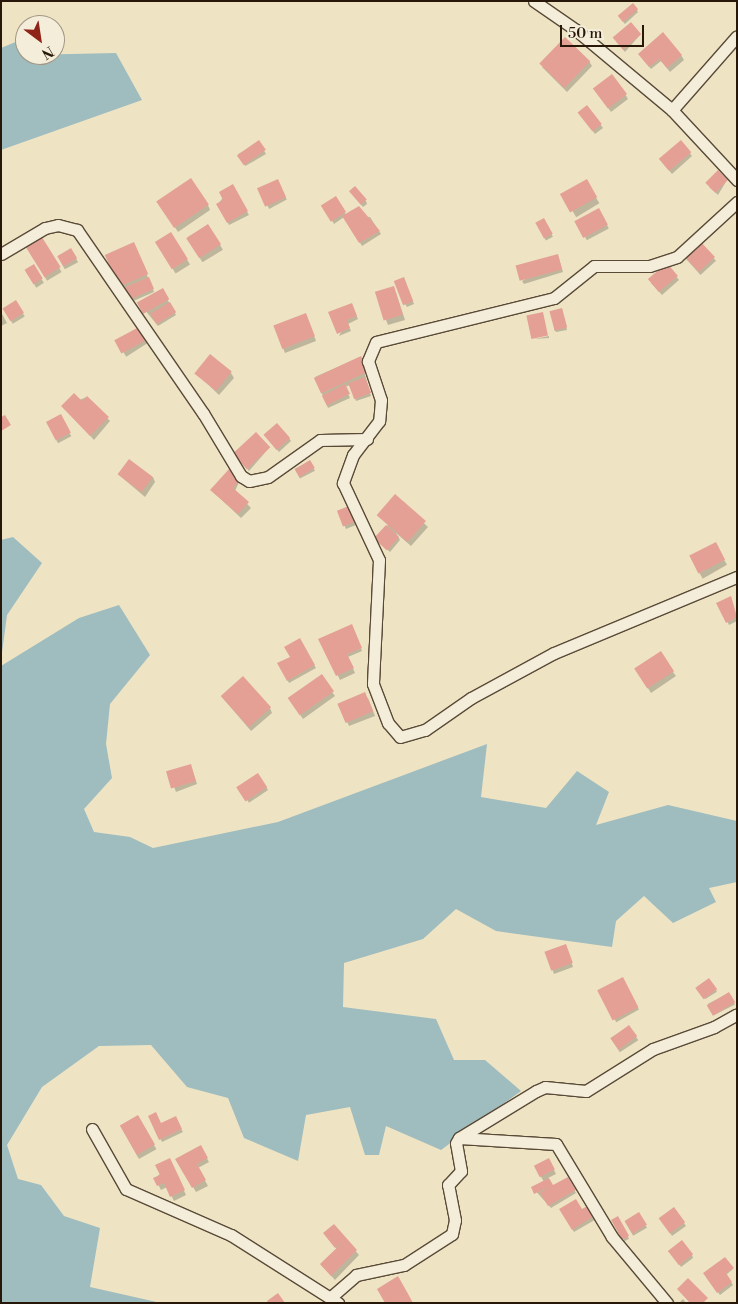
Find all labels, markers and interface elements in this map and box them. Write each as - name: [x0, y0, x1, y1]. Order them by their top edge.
- north arrow: [15, 15, 65, 65]
- scale bar: [563, 15, 647, 47]
- text: 50 m: [568, 24, 602, 43]
- text: N: [38, 41, 57, 63]

